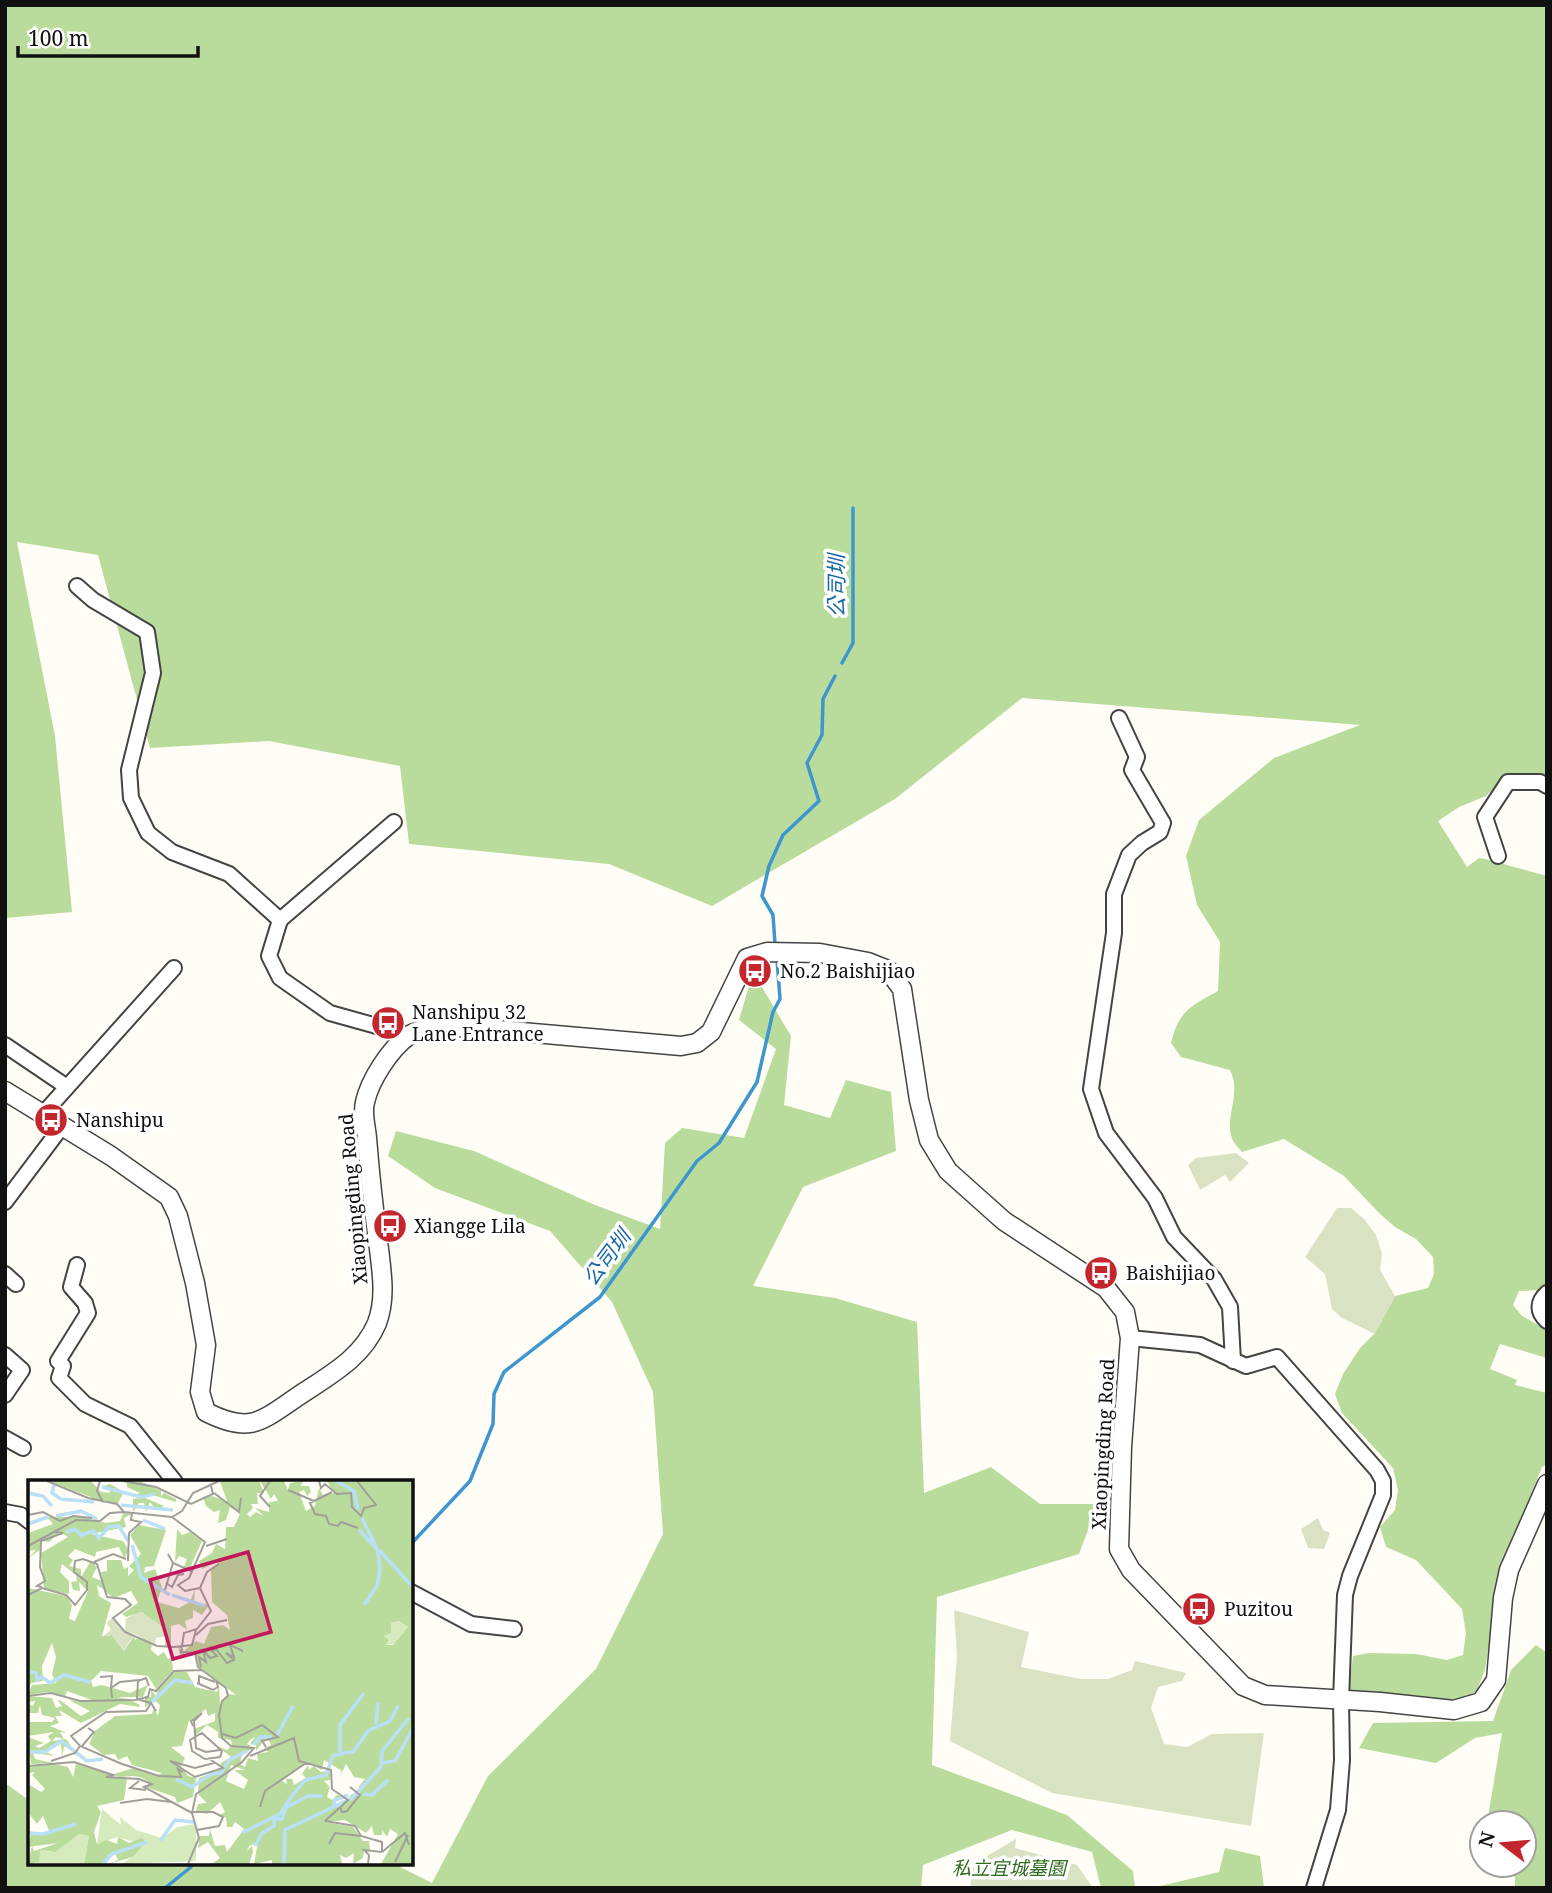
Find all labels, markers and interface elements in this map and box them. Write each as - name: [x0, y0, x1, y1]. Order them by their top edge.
- scale bar: [18, 14, 198, 58]
- text: 100 m: [28, 24, 89, 52]
- water label: 公司圳: [822, 552, 850, 618]
- bus stop icon: No.2 Baishijiao: [736, 952, 774, 990]
- place label: No.2 Baishijiao: [780, 958, 915, 984]
- place label: Nanshipu 32 Lane Entrance: [412, 999, 544, 1047]
- bus stop icon: Nanshipu 32 Lane Entrance: [369, 1004, 407, 1042]
- bus stop icon: Nanshipu: [32, 1101, 70, 1139]
- place label: Nanshipu: [76, 1107, 164, 1133]
- street label: Xiaopingding Road: [333, 1112, 373, 1286]
- bus stop icon: Xiangge Lila: [371, 1207, 409, 1245]
- place label: Xiangge Lila: [414, 1213, 526, 1239]
- water label: 公司圳: [576, 1221, 638, 1291]
- bus stop icon: Baishijiao: [1082, 1254, 1120, 1292]
- place label: Baishijiao: [1126, 1260, 1215, 1286]
- street label: Xiaopingding Road: [1086, 1357, 1120, 1530]
- inset map: [28, 1480, 413, 1865]
- bus stop icon: Puzitou: [1180, 1590, 1218, 1628]
- place label: Puzitou: [1224, 1596, 1293, 1622]
- north arrow: [1468, 1809, 1538, 1879]
- text: N: [1472, 1829, 1501, 1850]
- park label: 私立宜城墓園: [952, 1855, 1069, 1881]

